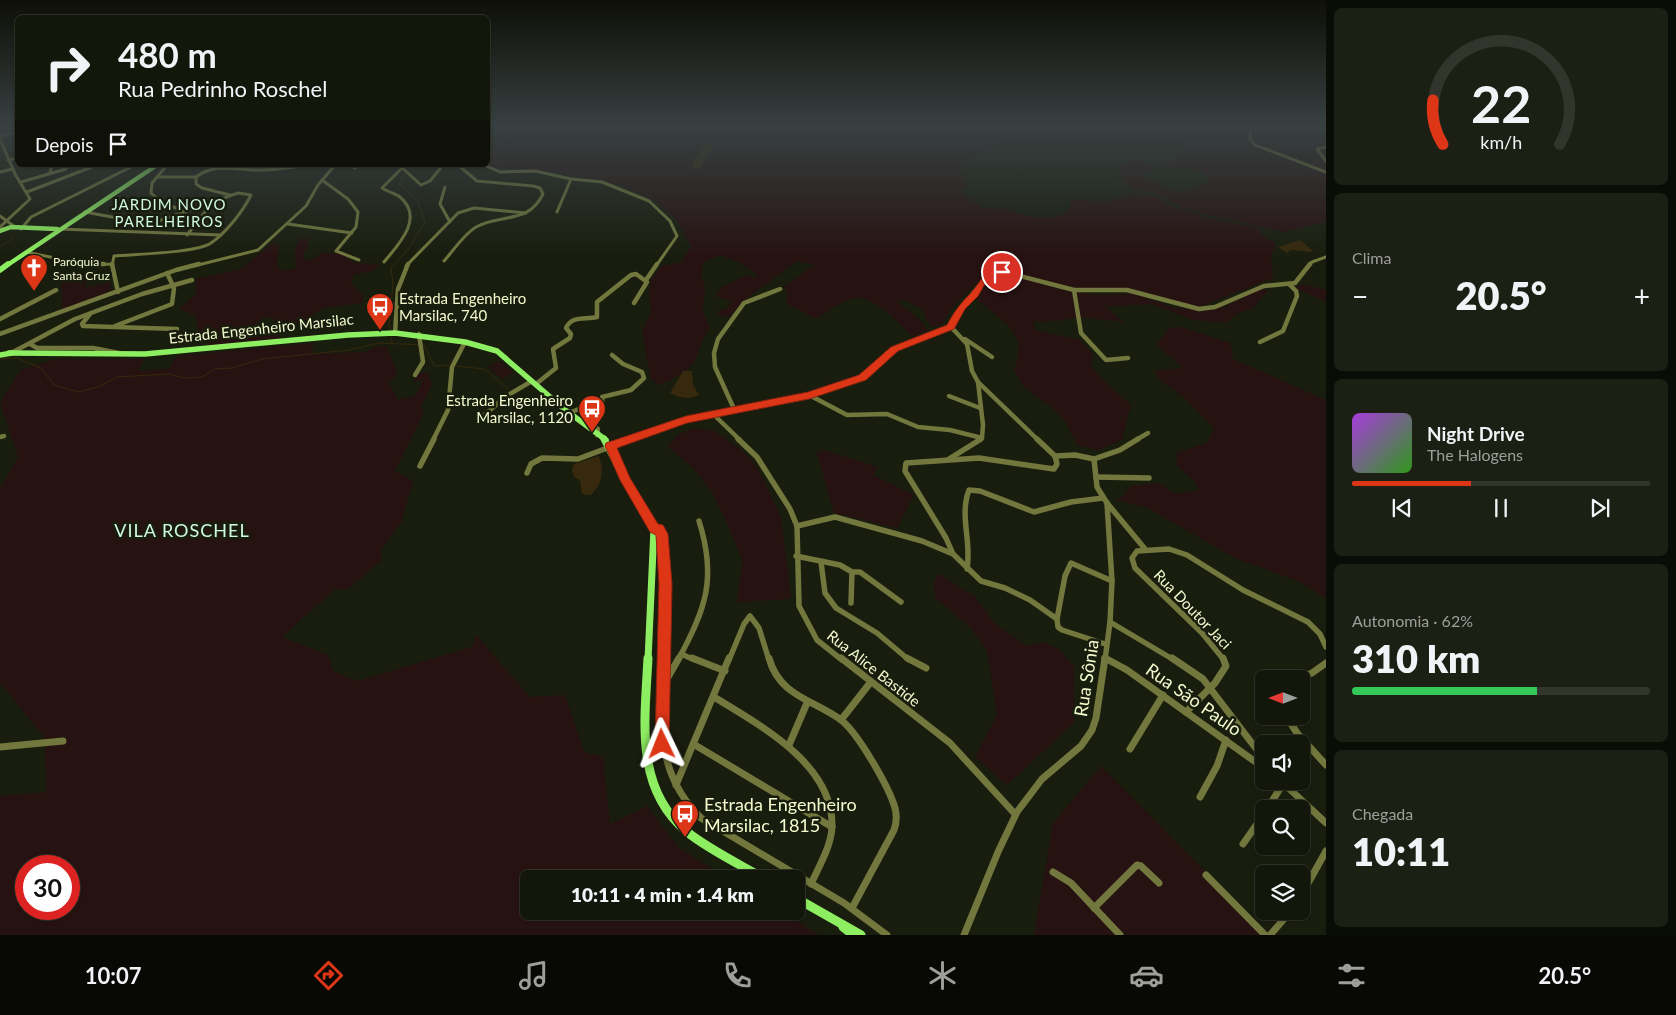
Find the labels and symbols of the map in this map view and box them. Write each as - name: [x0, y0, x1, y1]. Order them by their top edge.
- district label: JARDIM NOVO PARELHEIROS: [111, 195, 227, 230]
- pin: [981, 251, 1023, 293]
- church icon: Paróquia Santa Cruz: [19, 253, 49, 292]
- place label: Paróquia Santa Cruz: [53, 254, 110, 283]
- place label: Estrada Engenheiro Marsilac, 740: [399, 289, 526, 324]
- bus stop icon: Estrada Engenheiro Marsilac, 740: [365, 292, 395, 331]
- street label: Estrada Engenheiro Marsilac: [168, 309, 354, 347]
- place label: Estrada Engenheiro Marsilac, 1120: [446, 391, 573, 426]
- bus stop icon: Estrada Engenheiro Marsilac, 1120: [577, 394, 607, 433]
- district label: VILA ROSCHEL: [114, 519, 250, 541]
- street label: Rua Doutor Jaci: [1151, 565, 1235, 653]
- street label: Rua Alice Bastide: [824, 626, 924, 710]
- street label: Rua Sônia: [1069, 638, 1103, 718]
- street label: Rua São Paulo: [1142, 658, 1246, 740]
- north arrow: [1255, 670, 1310, 725]
- position arrow: [635, 717, 687, 769]
- place label: Estrada Engenheiro Marsilac, 1815: [704, 793, 857, 836]
- bus stop icon: Estrada Engenheiro Marsilac, 1815: [670, 799, 700, 838]
- speed limit sign: 30: [15, 855, 80, 920]

